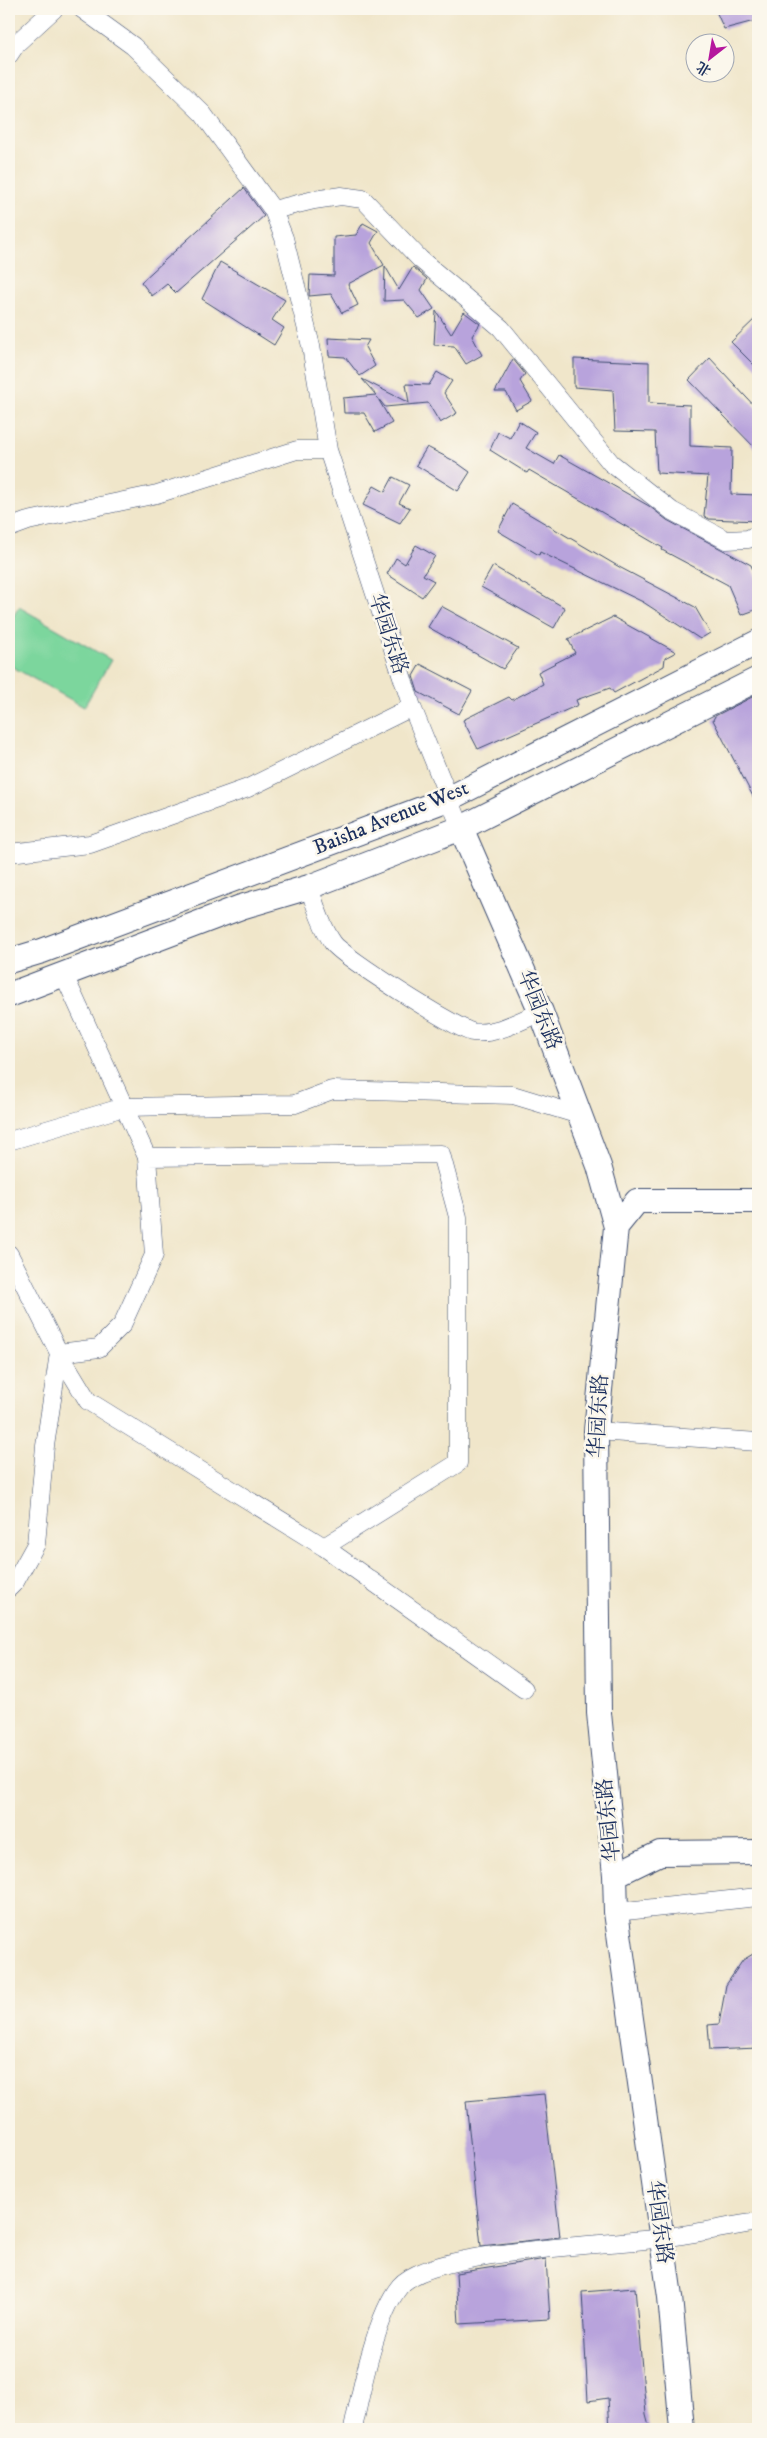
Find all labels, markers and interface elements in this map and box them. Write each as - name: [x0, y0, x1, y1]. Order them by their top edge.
- north arrow: [684, 32, 734, 82]
- text: 北: [693, 57, 714, 80]
- street label: 华园东路: [363, 590, 413, 678]
- street label: Baisha Avenue West: [310, 775, 473, 861]
- street label: 华园东路: [511, 966, 567, 1054]
- street label: 华园东路: [584, 1373, 614, 1459]
- street label: 华园东路: [592, 1777, 626, 1863]
- street label: 华园东路: [640, 2179, 678, 2265]

